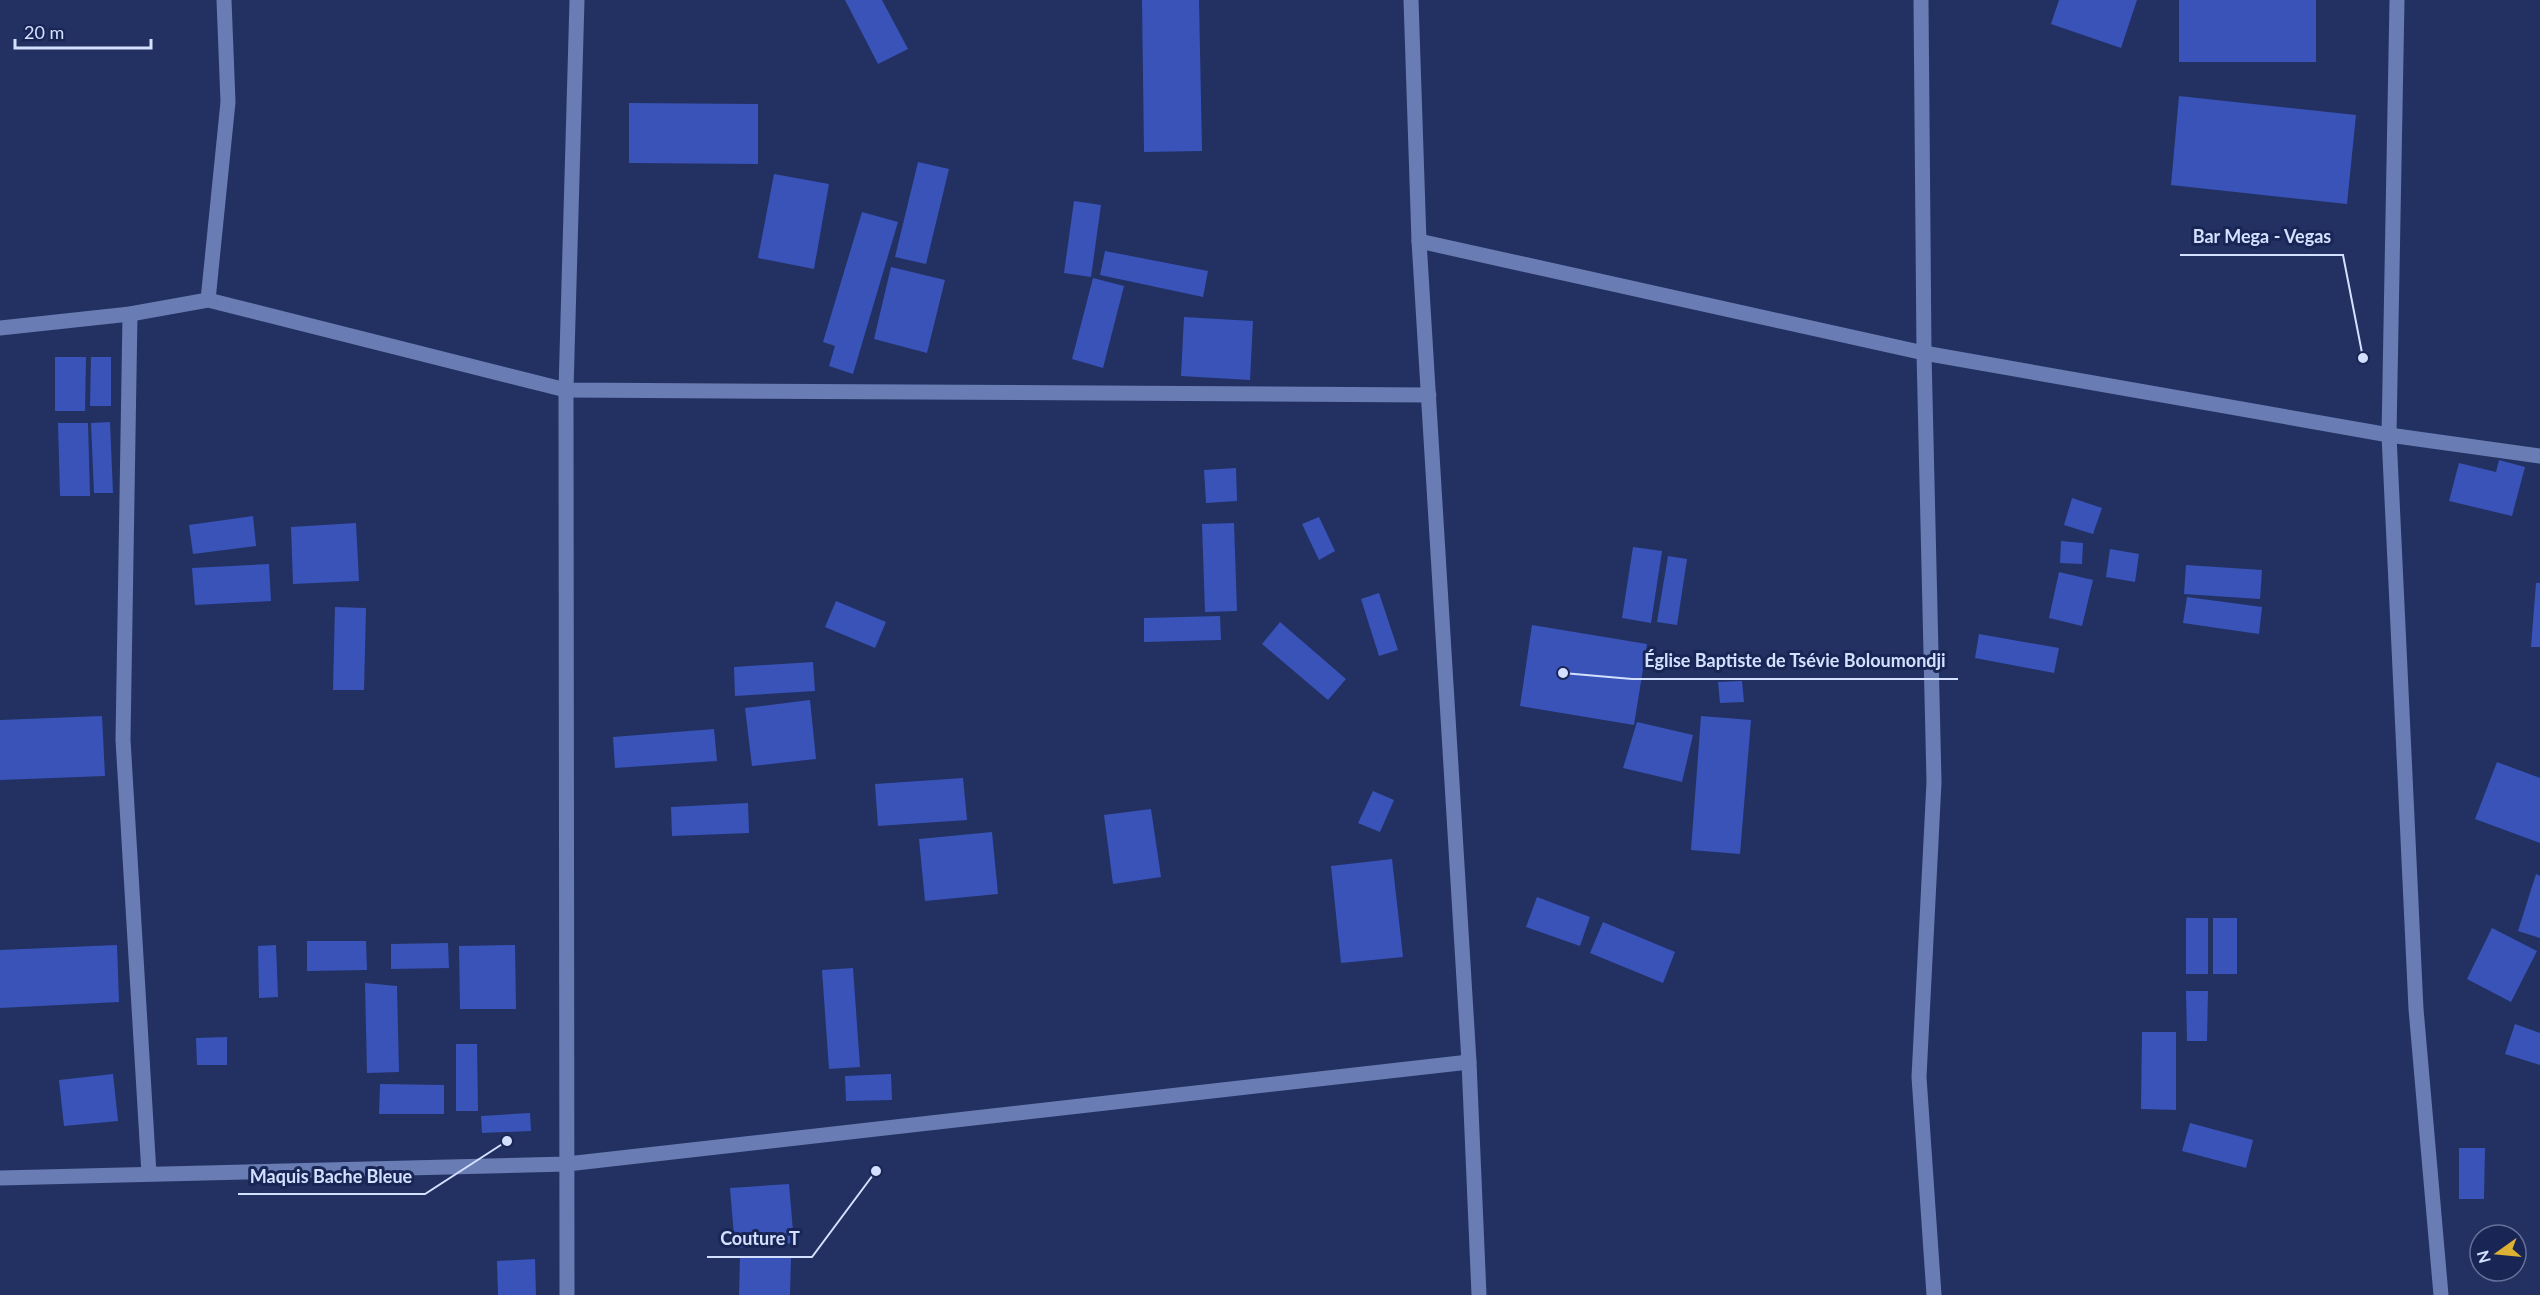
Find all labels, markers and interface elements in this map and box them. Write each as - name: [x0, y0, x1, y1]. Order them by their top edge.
- scale bar: [15, 12, 152, 50]
- text: 20 m: [24, 21, 64, 43]
- callout: Bar Mega - Vegas: [2180, 219, 2343, 255]
- text: Bar Mega - Vegas: [2193, 225, 2331, 247]
- callout: Église Baptiste de Tsévie Boloumondji: [1632, 643, 1958, 679]
- text: Église Baptiste de Tsévie Boloumondji: [1644, 649, 1946, 671]
- callout: Maquis Bache Bleue: [238, 1158, 425, 1194]
- text: Maquis Bache Bleue: [250, 1165, 413, 1187]
- callout: Couture T: [707, 1221, 812, 1257]
- north arrow: [2468, 1223, 2528, 1283]
- text: Couture T: [720, 1227, 800, 1249]
- text: N: [2472, 1249, 2494, 1265]

